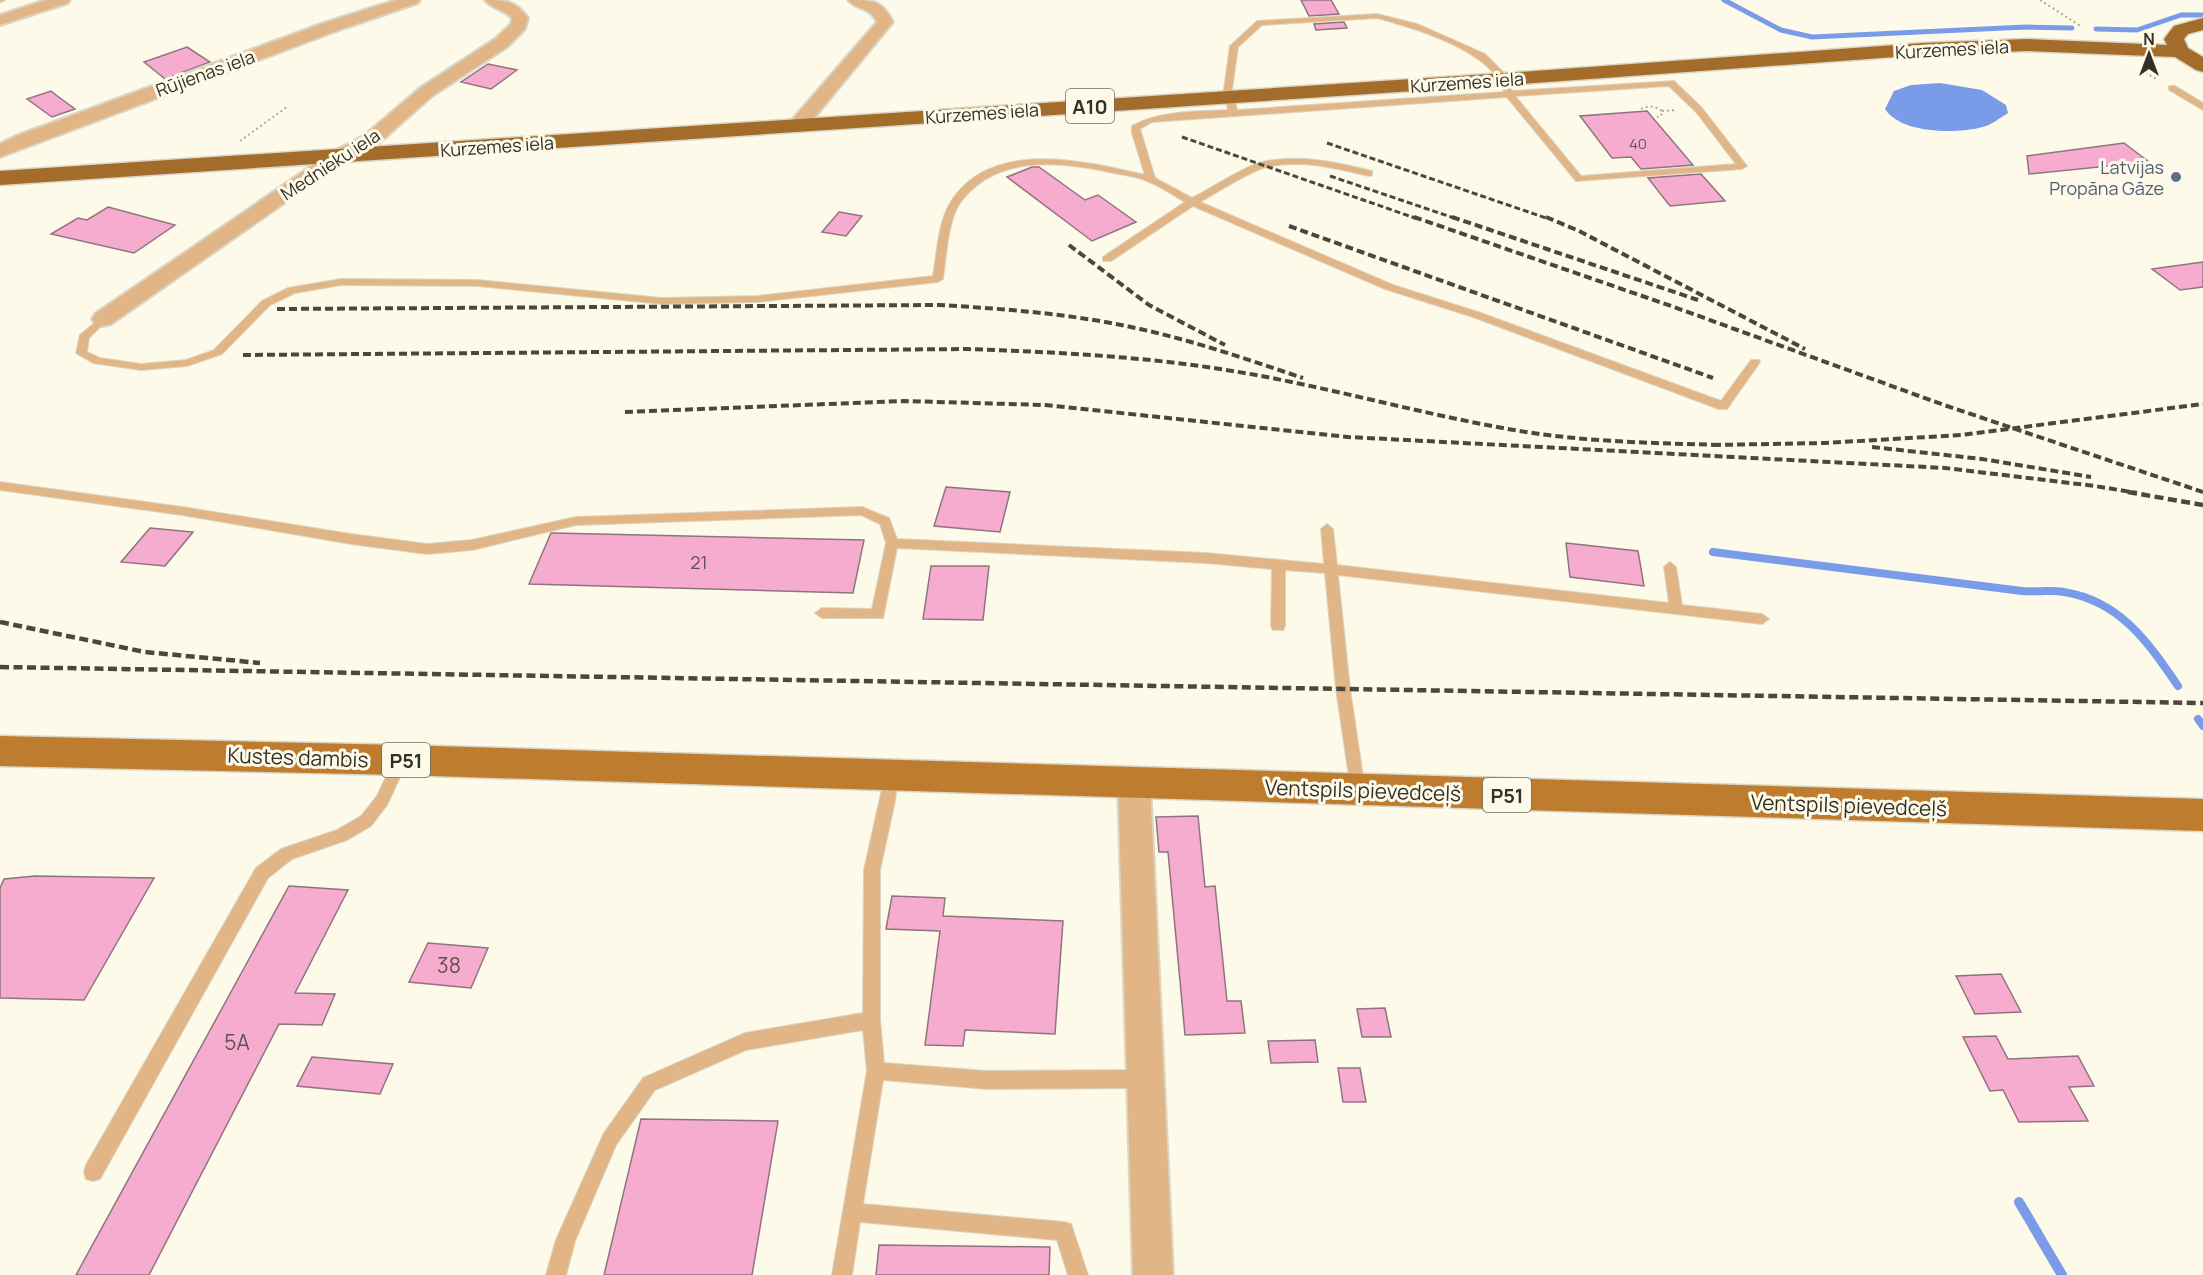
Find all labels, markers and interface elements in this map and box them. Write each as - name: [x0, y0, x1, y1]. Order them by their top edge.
- north arrow: [2119, 24, 2179, 84]
- text: N: [2143, 28, 2155, 50]
- street label: Kurzemes iela: [1894, 34, 2010, 64]
- street label: Rūjienas iela: [152, 44, 258, 102]
- street label: Kurzemes iela: [1409, 66, 1525, 98]
- road number: A10: [1066, 89, 1114, 123]
- street label: Kurzemes iela: [924, 97, 1040, 129]
- street label: Mednieku iela: [276, 123, 384, 205]
- street label: Kurzemes iela: [439, 130, 555, 162]
- house number: 40: [1629, 133, 1647, 154]
- place label: Latvijas Propāna Gāze: [2049, 155, 2164, 200]
- marker: Latvijas Propāna Gāze: [2169, 170, 2183, 184]
- house number: 21: [690, 550, 708, 574]
- street label: Kustes dambis: [227, 741, 369, 773]
- road number: P51: [382, 743, 430, 777]
- street label: Ventspils pievedceļš: [1264, 773, 1462, 807]
- road number: P51: [1483, 778, 1531, 812]
- street label: Ventspils pievedceļš: [1750, 788, 1948, 822]
- house number: 38: [437, 951, 461, 979]
- house number: 5A: [224, 1028, 250, 1056]

